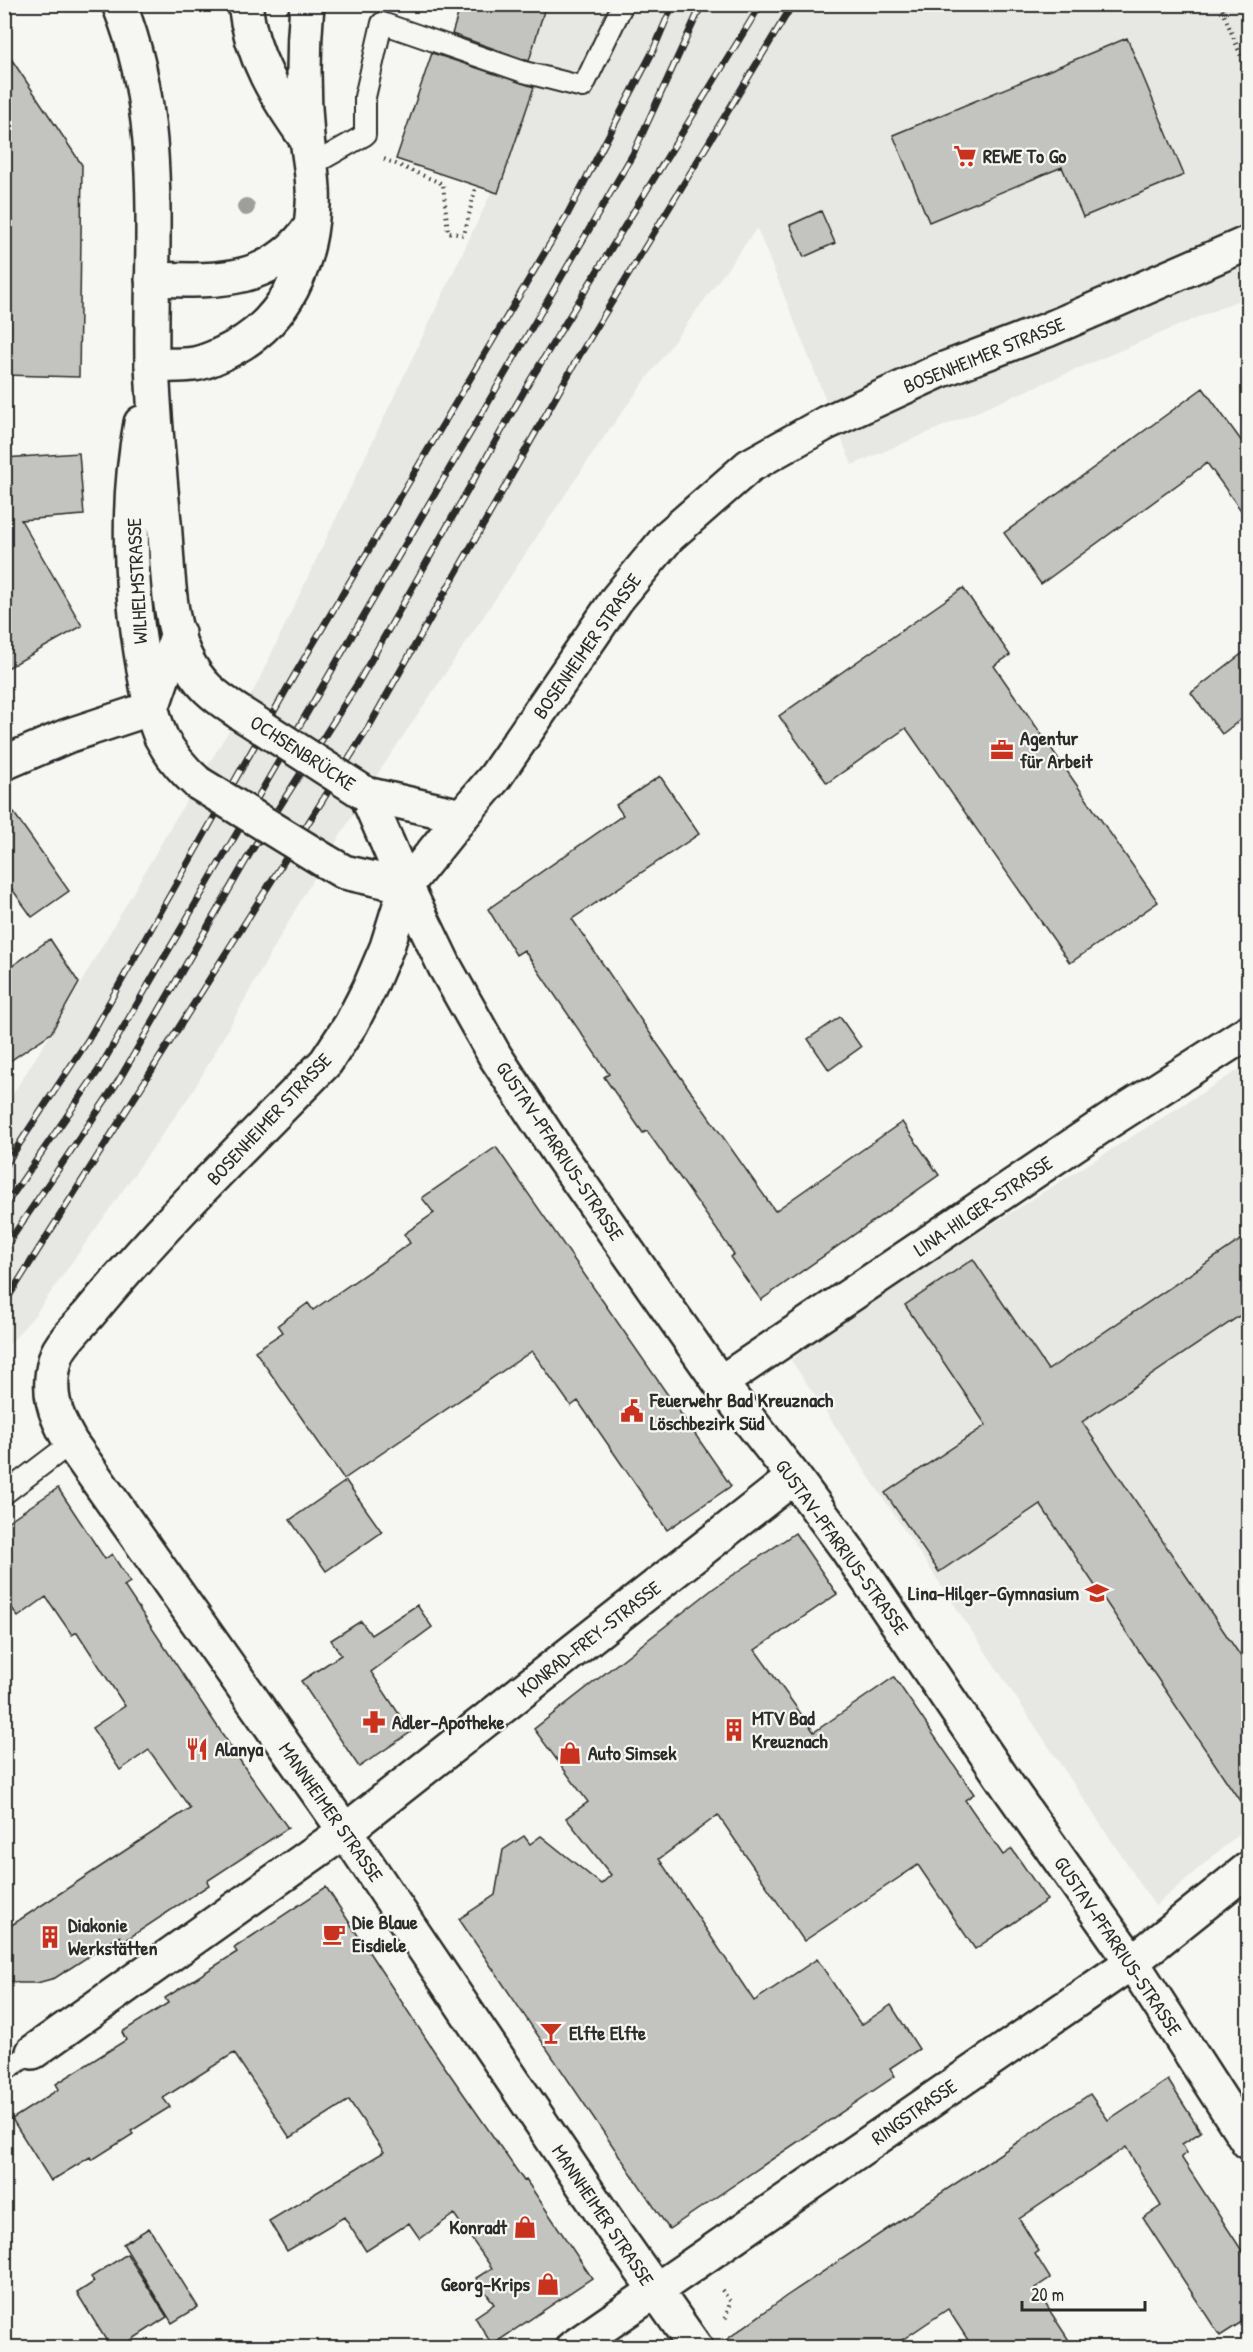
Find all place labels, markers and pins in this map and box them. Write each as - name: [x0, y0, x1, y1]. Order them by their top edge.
- place label: REWE To Go: [983, 142, 1066, 169]
- supermarket icon: REWE To Go: [952, 143, 978, 169]
- place label: Agentur für Arbeit: [1020, 724, 1094, 774]
- office icon: Agentur für Arbeit: [989, 737, 1015, 763]
- place label: Feuerwehr Bad Kreuznach Löschbezirk Süd: [649, 1386, 834, 1436]
- public building icon: Feuerwehr Bad Kreuznach Löschbezirk Süd: [619, 1398, 645, 1424]
- place label: Lina-Hilger-Gymnasium: [908, 1579, 1079, 1607]
- school or university icon: Lina-Hilger-Gymnasium: [1084, 1580, 1110, 1606]
- place label: MTV Bad Kreuznach: [752, 1704, 828, 1754]
- place label: Adler-Apotheke: [392, 1708, 505, 1736]
- pharmacy icon: Adler-Apotheke: [361, 1709, 387, 1735]
- building icon: MTV Bad Kreuznach: [721, 1717, 747, 1743]
- place label: Alanya: [215, 1735, 263, 1763]
- restaurant icon: Alanya: [184, 1736, 210, 1762]
- place label: Auto Simsek: [588, 1739, 677, 1766]
- shop icon: Auto Simsek: [557, 1740, 583, 1766]
- place label: Die Blaue Eisdiele: [352, 1908, 418, 1958]
- place label: Diakonie Werkstätten: [68, 1911, 157, 1961]
- cafe icon: Die Blaue Eisdiele: [321, 1921, 347, 1947]
- building icon: Diakonie Werkstätten: [37, 1924, 63, 1950]
- place label: Elfte Elfte: [569, 2019, 646, 2046]
- bar icon: Elfte Elfte: [538, 2020, 564, 2046]
- place label: Konradt: [449, 2213, 508, 2240]
- shop icon: Konradt: [512, 2214, 538, 2240]
- place label: Georg-Krips: [441, 2270, 530, 2298]
- shop icon: Georg-Krips: [535, 2271, 561, 2297]

